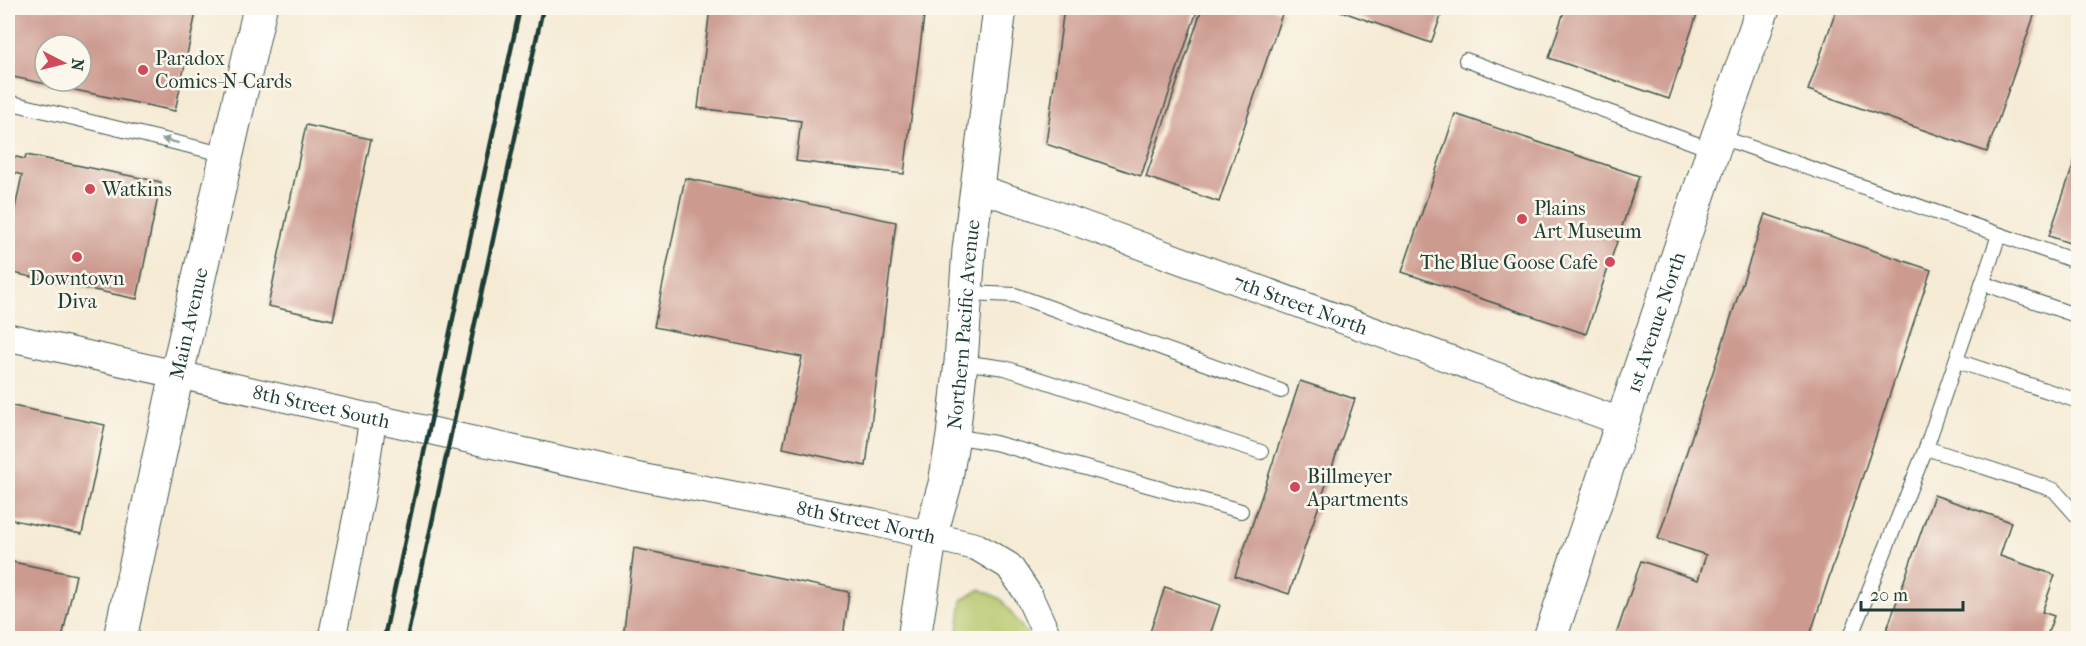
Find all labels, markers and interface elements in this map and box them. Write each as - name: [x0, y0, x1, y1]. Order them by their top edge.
- north arrow: [33, 33, 93, 93]
- place label: Paradox Comics-N-Cards: [155, 47, 292, 93]
- text: N: [67, 58, 88, 73]
- marker: Paradox Comics-N-Cards: [136, 63, 150, 77]
- one-way arrow: [161, 136, 180, 146]
- place label: Watkins: [101, 178, 172, 201]
- marker: Watkins: [83, 182, 97, 196]
- place label: Plains Art Museum: [1533, 197, 1642, 243]
- marker: Plains Art Museum: [1515, 212, 1529, 226]
- street label: Northern Pacific Avenue: [943, 218, 985, 431]
- street label: 1st Avenue North: [1622, 248, 1691, 396]
- marker: Downtown Diva: [70, 250, 84, 264]
- place label: The Blue Goose Cafe: [1420, 251, 1598, 274]
- marker: The Blue Goose Cafe: [1603, 255, 1617, 269]
- street label: Main Avenue: [165, 265, 213, 382]
- place label: Downtown Diva: [30, 267, 125, 313]
- street label: 7th Street North: [1230, 270, 1372, 340]
- street label: 8th Street South: [251, 381, 393, 433]
- place label: Billmeyer Apartments: [1306, 465, 1408, 511]
- marker: Billmeyer Apartments: [1288, 480, 1302, 494]
- street label: 8th Street North: [795, 496, 939, 549]
- scale bar: [1861, 574, 1963, 612]
- text: 20 m: [1870, 585, 1908, 606]

